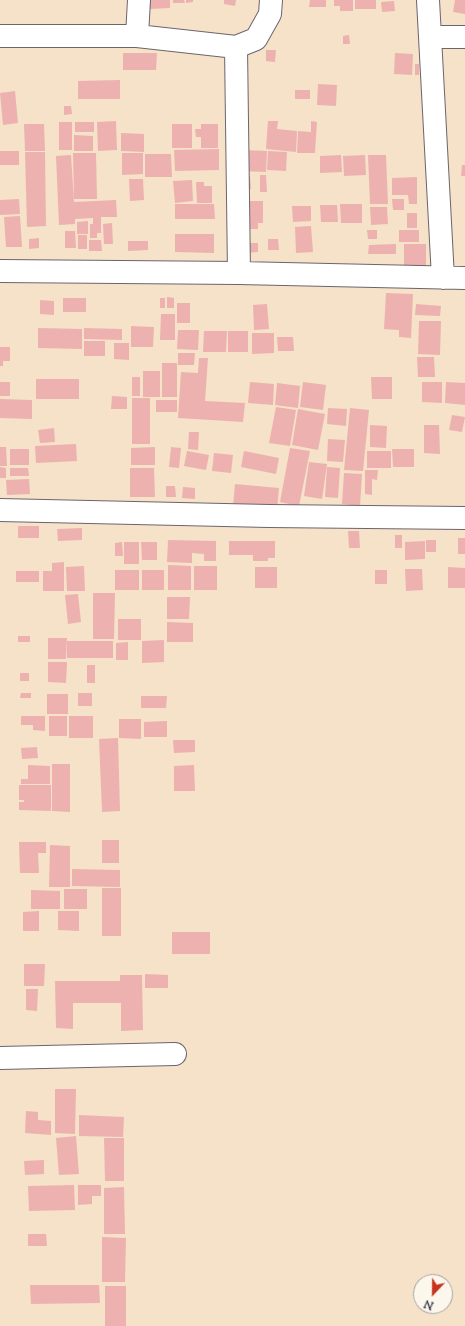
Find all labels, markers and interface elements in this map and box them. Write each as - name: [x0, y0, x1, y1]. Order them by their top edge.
- north arrow: [413, 1274, 453, 1314]
- text: N: [422, 1295, 436, 1313]

